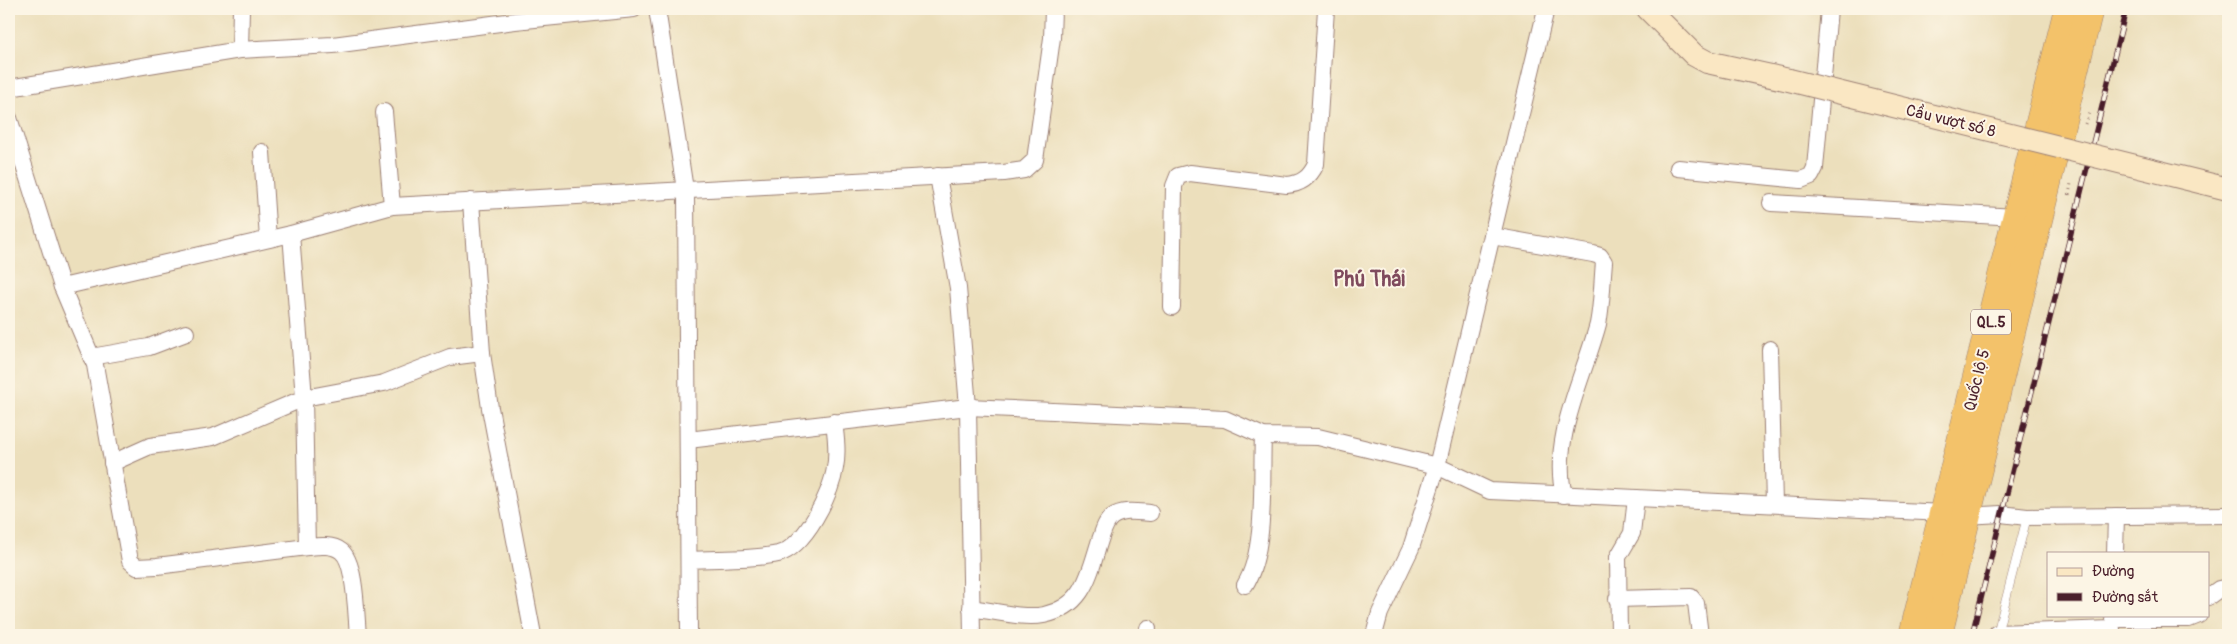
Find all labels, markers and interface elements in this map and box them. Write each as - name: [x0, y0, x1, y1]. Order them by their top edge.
- street label: Cầu vượt số 8: [1904, 99, 1998, 142]
- district label: Phú Thái: [1333, 266, 1405, 293]
- road number: QL.5: [1971, 310, 2011, 334]
- street label: Quốc lộ 5: [1960, 347, 1994, 413]
- legend: [2047, 552, 2210, 616]
- text: Đường: [2092, 562, 2134, 581]
- text: Đường sắt: [2092, 588, 2159, 607]

